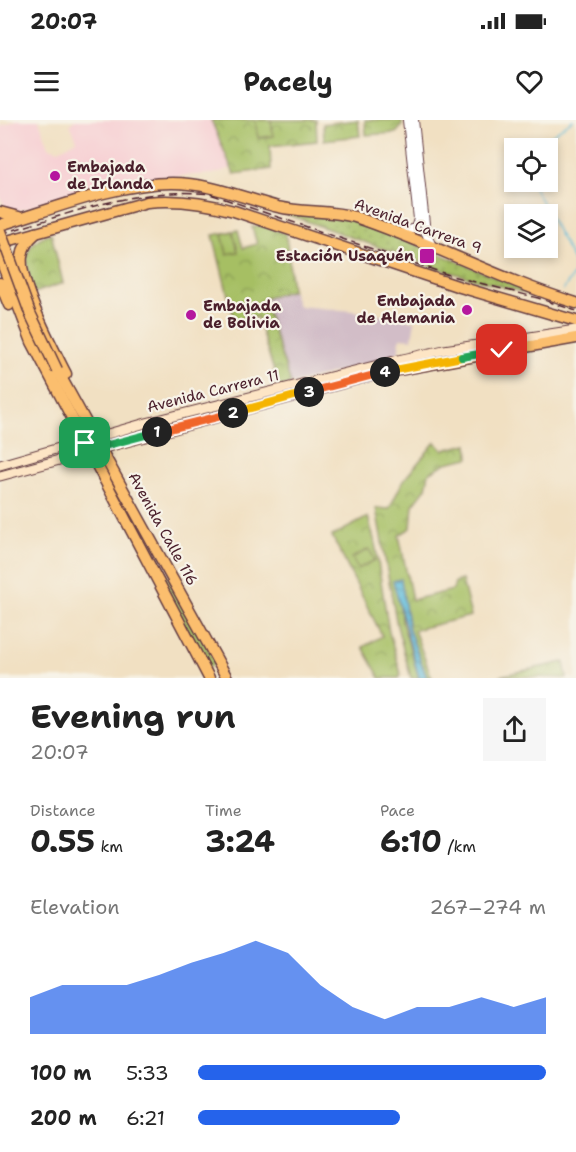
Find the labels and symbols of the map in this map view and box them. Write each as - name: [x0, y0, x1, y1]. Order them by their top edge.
- place label: Embajada de Irlanda: [67, 157, 154, 194]
- marker: Embajada de Irlanda: [48, 169, 62, 183]
- street label: Avenida Carrera 9: [352, 194, 484, 258]
- place label: Estación Usaquén: [276, 246, 414, 266]
- marker: Estación Usaquén: [418, 247, 436, 265]
- place label: Embajada de Alemania: [356, 291, 456, 328]
- place label: Embajada de Bolivia: [203, 296, 282, 333]
- marker: Embajada de Alemania: [460, 303, 474, 317]
- marker: Embajada de Bolivia: [184, 308, 198, 322]
- pin: [476, 324, 527, 375]
- pin: 4: [370, 357, 400, 387]
- street label: Avenida Carrera 11: [145, 365, 281, 417]
- pin: 3: [294, 377, 324, 407]
- pin: 2: [218, 398, 248, 428]
- pin: [59, 417, 110, 468]
- pin: 1: [142, 417, 172, 447]
- street label: Avenida Calle 116: [124, 469, 202, 589]

